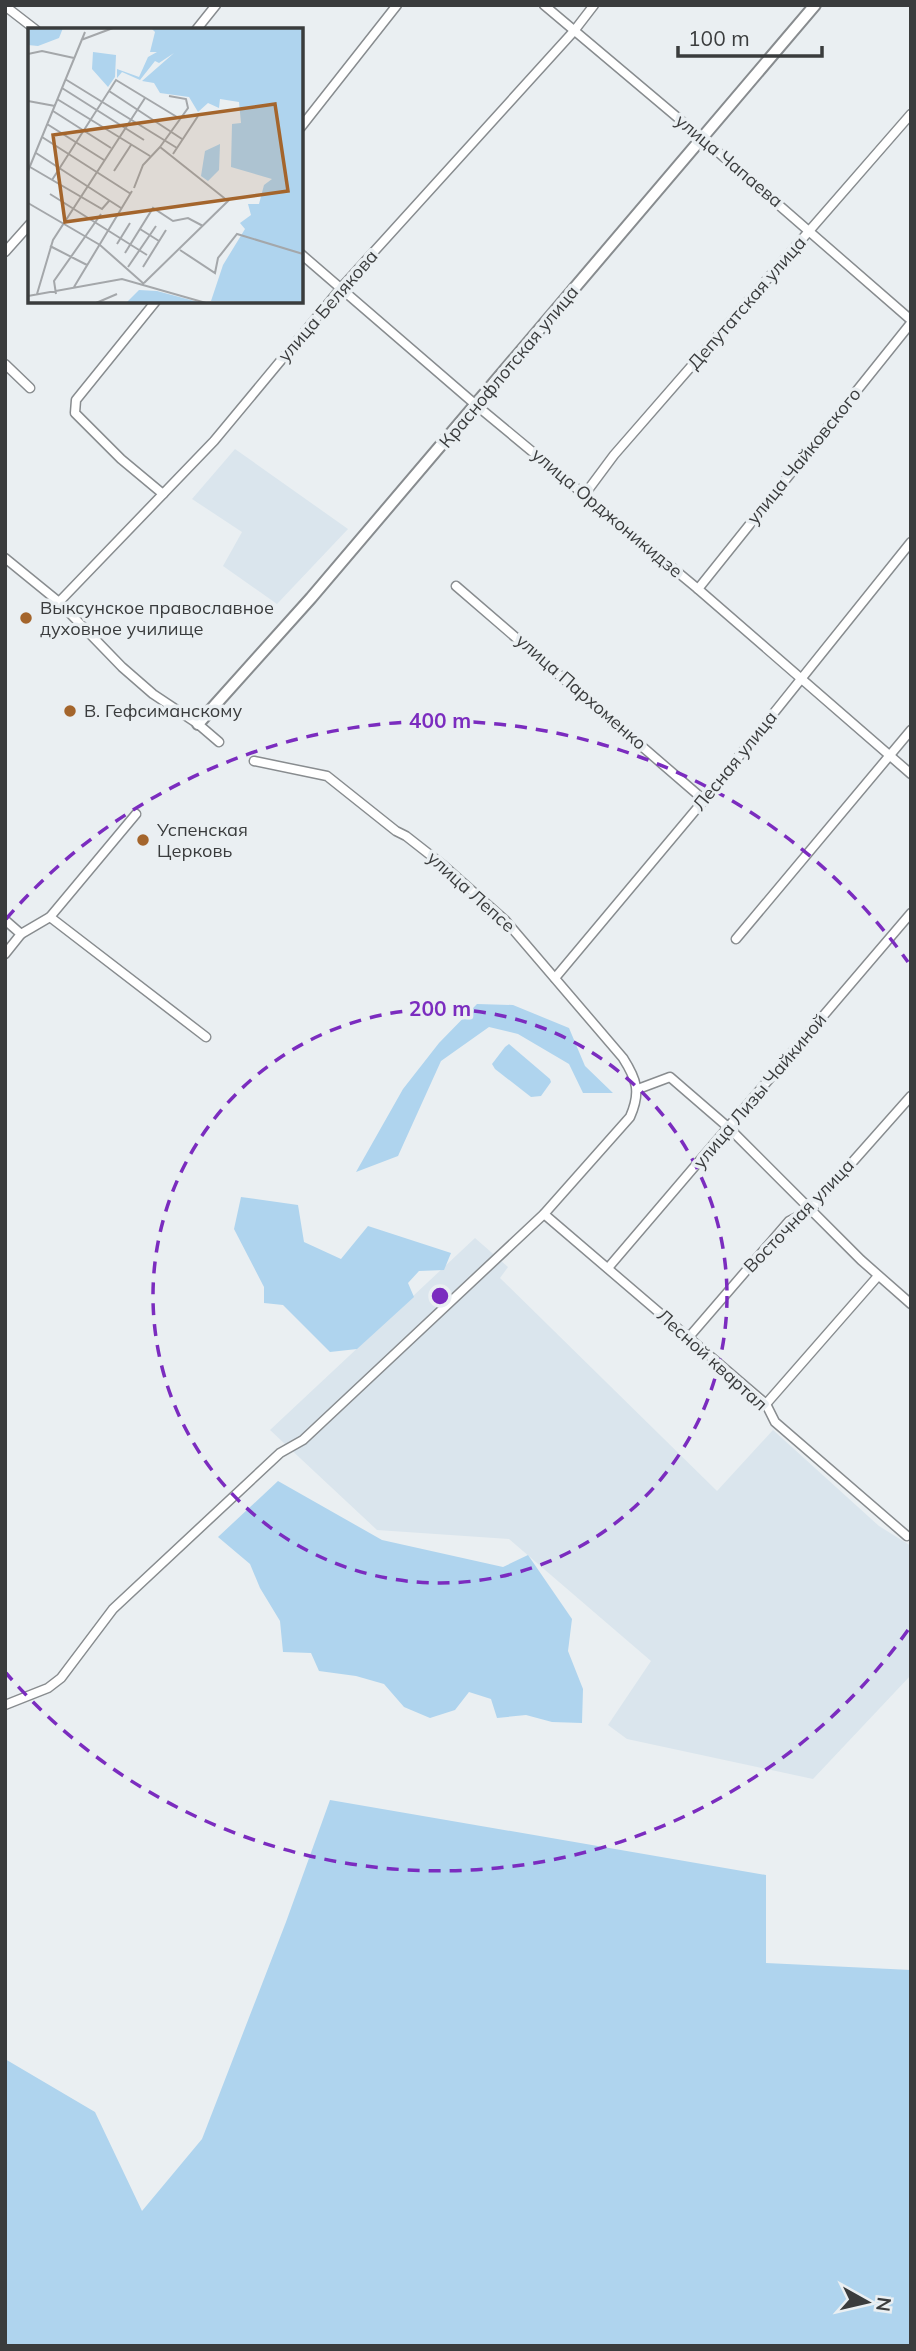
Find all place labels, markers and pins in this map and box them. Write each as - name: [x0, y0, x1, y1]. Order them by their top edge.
- place label: Выксунское православное духовное училище: [40, 596, 274, 640]
- marker: Выксунское православное духовное училище: [18, 610, 34, 626]
- place label: В. Гефсиманскому: [84, 699, 242, 722]
- marker: В. Гефсиманскому: [62, 703, 78, 719]
- place label: Успенская Церковь: [156, 818, 248, 862]
- marker: Успенская Церковь: [135, 832, 151, 848]
- centre of rings: [428, 1284, 452, 1308]

